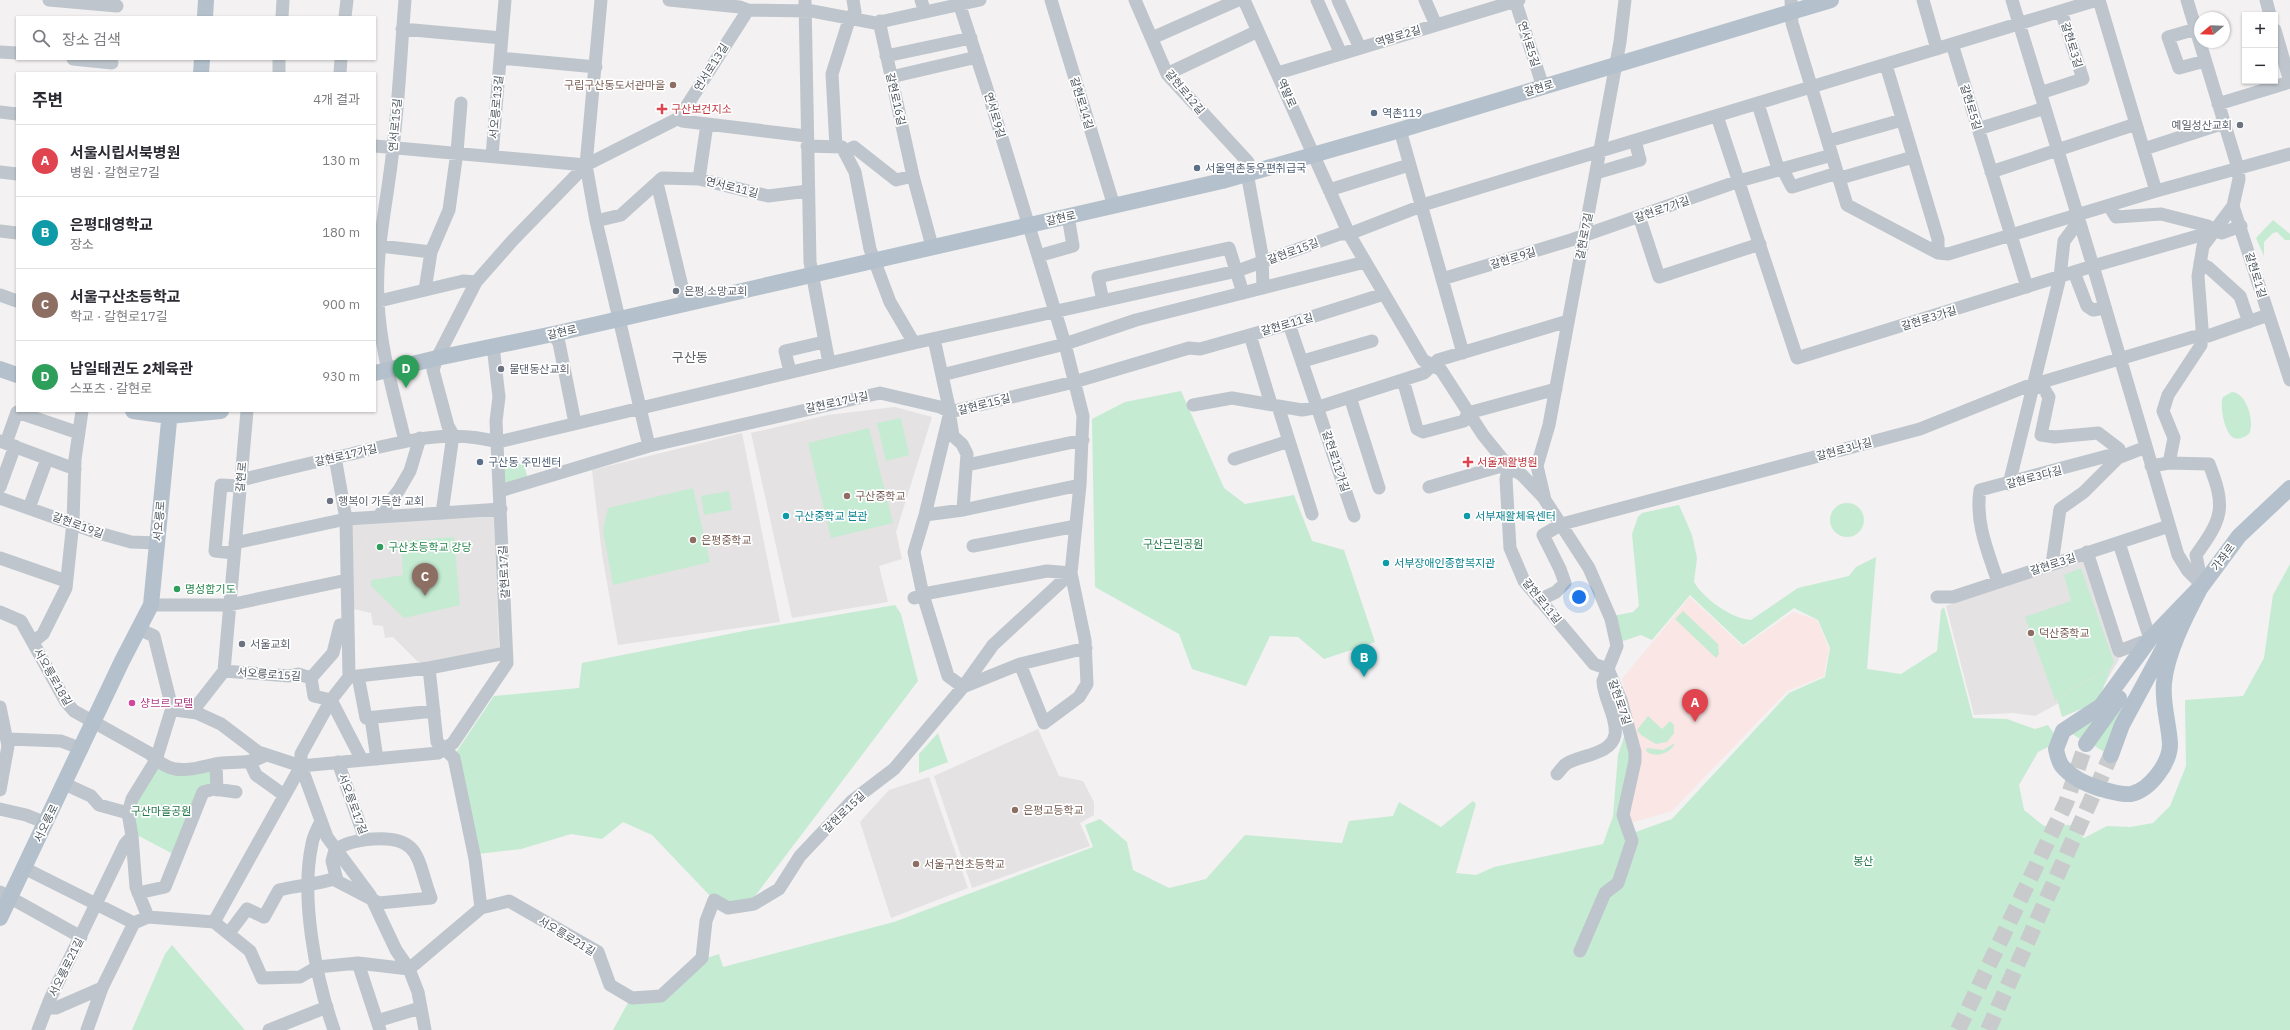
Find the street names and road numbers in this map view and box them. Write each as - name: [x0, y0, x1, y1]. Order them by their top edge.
- street label: 연서로5길: [1515, 19, 1543, 69]
- street label: 갈현로3길: [2058, 20, 2086, 70]
- street label: 역말로2길: [1373, 22, 1423, 50]
- street label: 연서로13길: [691, 41, 731, 93]
- street label: 갈현로12길: [1162, 67, 1208, 117]
- street label: 갈현로16길: [883, 71, 909, 127]
- street label: 서오릉로13길: [486, 75, 506, 139]
- street label: 갈현로14길: [1067, 75, 1097, 131]
- street label: 역말로: [1274, 76, 1300, 110]
- street label: 갈현로: [1522, 77, 1556, 99]
- street label: 갈현로5길: [1957, 82, 1985, 132]
- street label: 연서로9길: [981, 90, 1009, 140]
- street label: 연서로15길: [386, 98, 404, 152]
- street label: 연서로11길: [704, 174, 760, 200]
- street label: 갈현로7가길: [1633, 193, 1691, 225]
- street label: 갈현로: [1045, 208, 1077, 228]
- street label: 갈현로7길: [1573, 212, 1595, 260]
- street label: 갈현로15길: [1265, 235, 1321, 267]
- street label: 갈현로9길: [1488, 244, 1538, 272]
- street label: 갈현로1길: [2242, 250, 2270, 300]
- street label: 갈현로3가길: [1900, 303, 1958, 333]
- street label: 갈현로11길: [1259, 310, 1315, 338]
- street label: 갈현로: [546, 322, 578, 342]
- street label: 갈현로17나길: [804, 389, 870, 415]
- street label: 갈현로15길: [956, 391, 1012, 417]
- street label: 갈현로11가길: [1319, 428, 1353, 494]
- street label: 갈현로3나길: [1815, 435, 1873, 463]
- street label: 갈현로17가길: [313, 441, 379, 469]
- street label: 갈현로: [233, 461, 249, 493]
- street label: 갈현로3다길: [2005, 463, 2063, 491]
- street label: 서오릉로: [150, 500, 168, 542]
- street label: 갈현로19길: [50, 509, 106, 541]
- street label: 가좌로: [2208, 541, 2238, 573]
- street label: 갈현로17길: [496, 545, 512, 599]
- street label: 갈현로3길: [2028, 550, 2078, 578]
- street label: 갈현로11길: [1520, 576, 1564, 626]
- street label: 서오릉로18길: [31, 646, 75, 708]
- street label: 서오릉로15길: [237, 665, 301, 683]
- street label: 갈현로7길: [1606, 677, 1634, 727]
- street label: 서오릉로17길: [336, 772, 370, 836]
- street label: 갈현로15길: [820, 788, 868, 836]
- street label: 서오릉로: [31, 802, 61, 844]
- street label: 서오릉로21길: [536, 914, 598, 958]
- street label: 서오릉로21길: [46, 935, 86, 999]

